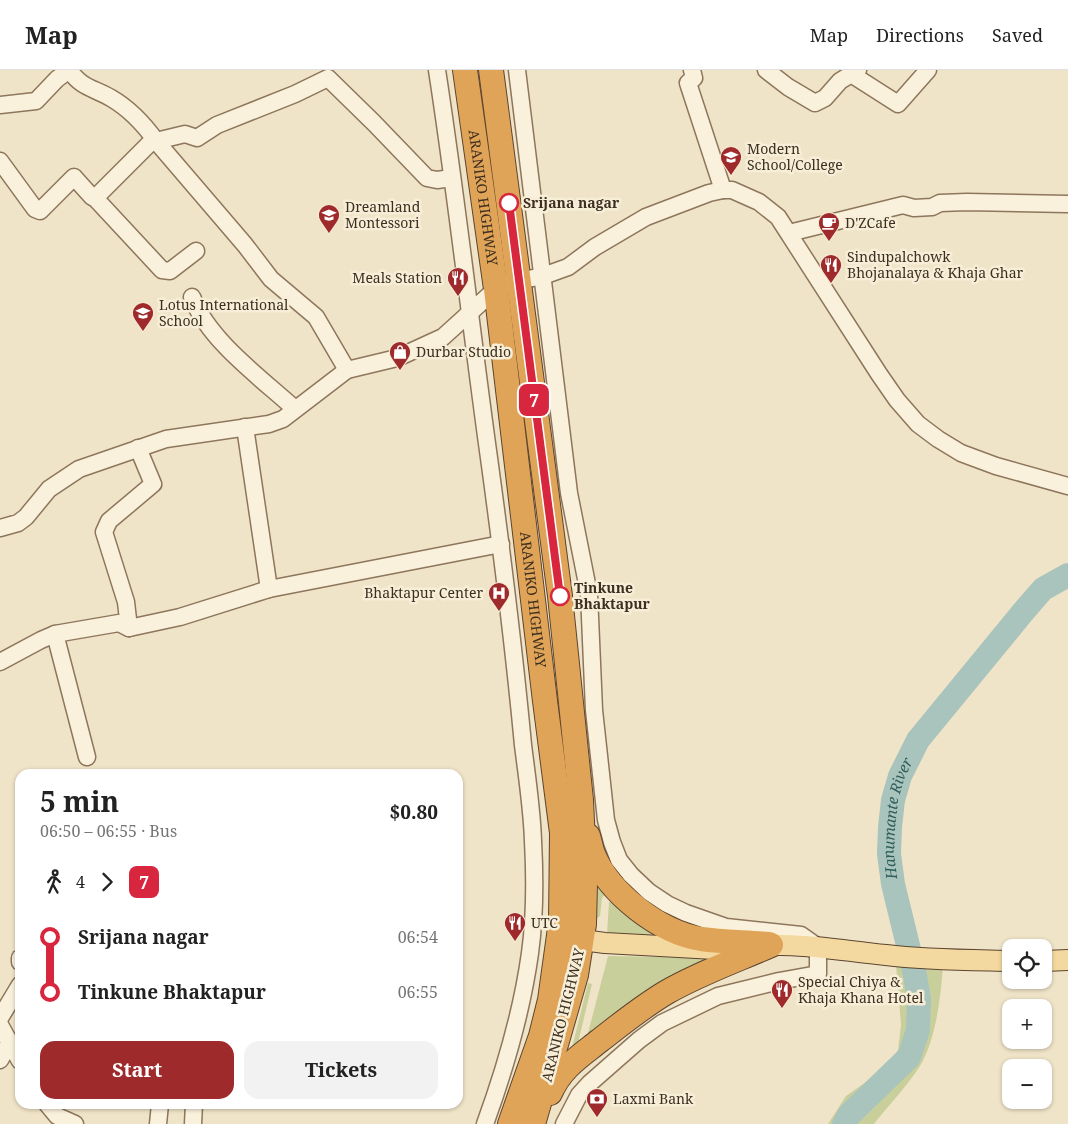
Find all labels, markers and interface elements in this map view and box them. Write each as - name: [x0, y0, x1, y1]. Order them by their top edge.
- text: Map: [25, 18, 78, 51]
- text: Map: [810, 23, 848, 47]
- text: Directions: [876, 23, 964, 47]
- text: Saved: [992, 23, 1043, 47]
- street label: ARANIKO HIGHWAY: [465, 128, 503, 267]
- place label: Modern School/College: [747, 139, 843, 174]
- school or university icon: Modern School/College: [719, 145, 743, 176]
- marker: Srijana nagar: [499, 193, 519, 213]
- place label: Srijana nagar: [523, 193, 620, 212]
- place label: Dreamland Montessori: [345, 197, 421, 232]
- school or university icon: Dreamland Montessori: [317, 203, 341, 234]
- cafe icon: D'ZCafe: [817, 211, 841, 242]
- place label: D'ZCafe: [845, 213, 896, 232]
- place label: Sindupalchowk Bhojanalaya & Khaja Ghar: [847, 247, 1024, 282]
- restaurant icon: Sindupalchowk Bhojanalaya & Khaja Ghar: [819, 253, 843, 284]
- restaurant icon: Meals Station: [446, 266, 470, 297]
- place label: Meals Station: [352, 268, 442, 287]
- place label: Lotus International School: [159, 295, 289, 330]
- school or university icon: Lotus International School: [131, 301, 155, 332]
- shop icon: Durbar Studio: [388, 340, 412, 371]
- place label: Durbar Studio: [416, 342, 511, 361]
- line badge: 7: [518, 384, 550, 416]
- text: 7: [529, 388, 539, 412]
- street label: ARANIKO HIGHWAY: [516, 530, 551, 669]
- place label: Tinkune Bhaktapur: [574, 578, 651, 613]
- hospital icon: Bhaktapur Center: [487, 581, 511, 612]
- place label: Bhaktapur Center: [364, 583, 483, 602]
- marker: Tinkune Bhaktapur: [550, 586, 570, 606]
- water label: Hanumante River: [878, 753, 917, 881]
- text: 5 min: [40, 782, 119, 820]
- text: $0.80: [389, 799, 438, 825]
- text: 06:50 – 06:55 · Bus: [40, 820, 177, 842]
- icon: walk: [40, 868, 68, 896]
- icon: forward: [93, 868, 121, 896]
- text: 7: [139, 870, 149, 894]
- text: 4: [76, 871, 85, 893]
- restaurant icon: UTC: [503, 911, 527, 942]
- place label: UTC: [531, 913, 558, 932]
- text: Srijana nagar: [78, 924, 209, 950]
- text: 06:54: [398, 926, 438, 948]
- map controls: [1002, 939, 1052, 1109]
- button: locate: [1002, 939, 1052, 989]
- street label: ARANIKO HIGHWAY: [537, 946, 588, 1084]
- place label: Special Chiya & Khaja Khana Hotel: [798, 972, 924, 1007]
- restaurant icon: Special Chiya & Khaja Khana Hotel: [770, 978, 794, 1009]
- text: Tinkune Bhaktapur: [78, 979, 266, 1005]
- text: 06:55: [398, 981, 438, 1003]
- button: +: [1002, 999, 1052, 1049]
- button: Start: [40, 1041, 234, 1099]
- button: Tickets: [244, 1041, 438, 1099]
- button: −: [1002, 1059, 1052, 1109]
- bank icon: Laxmi Bank: [585, 1087, 609, 1118]
- place label: Laxmi Bank: [613, 1089, 694, 1108]

